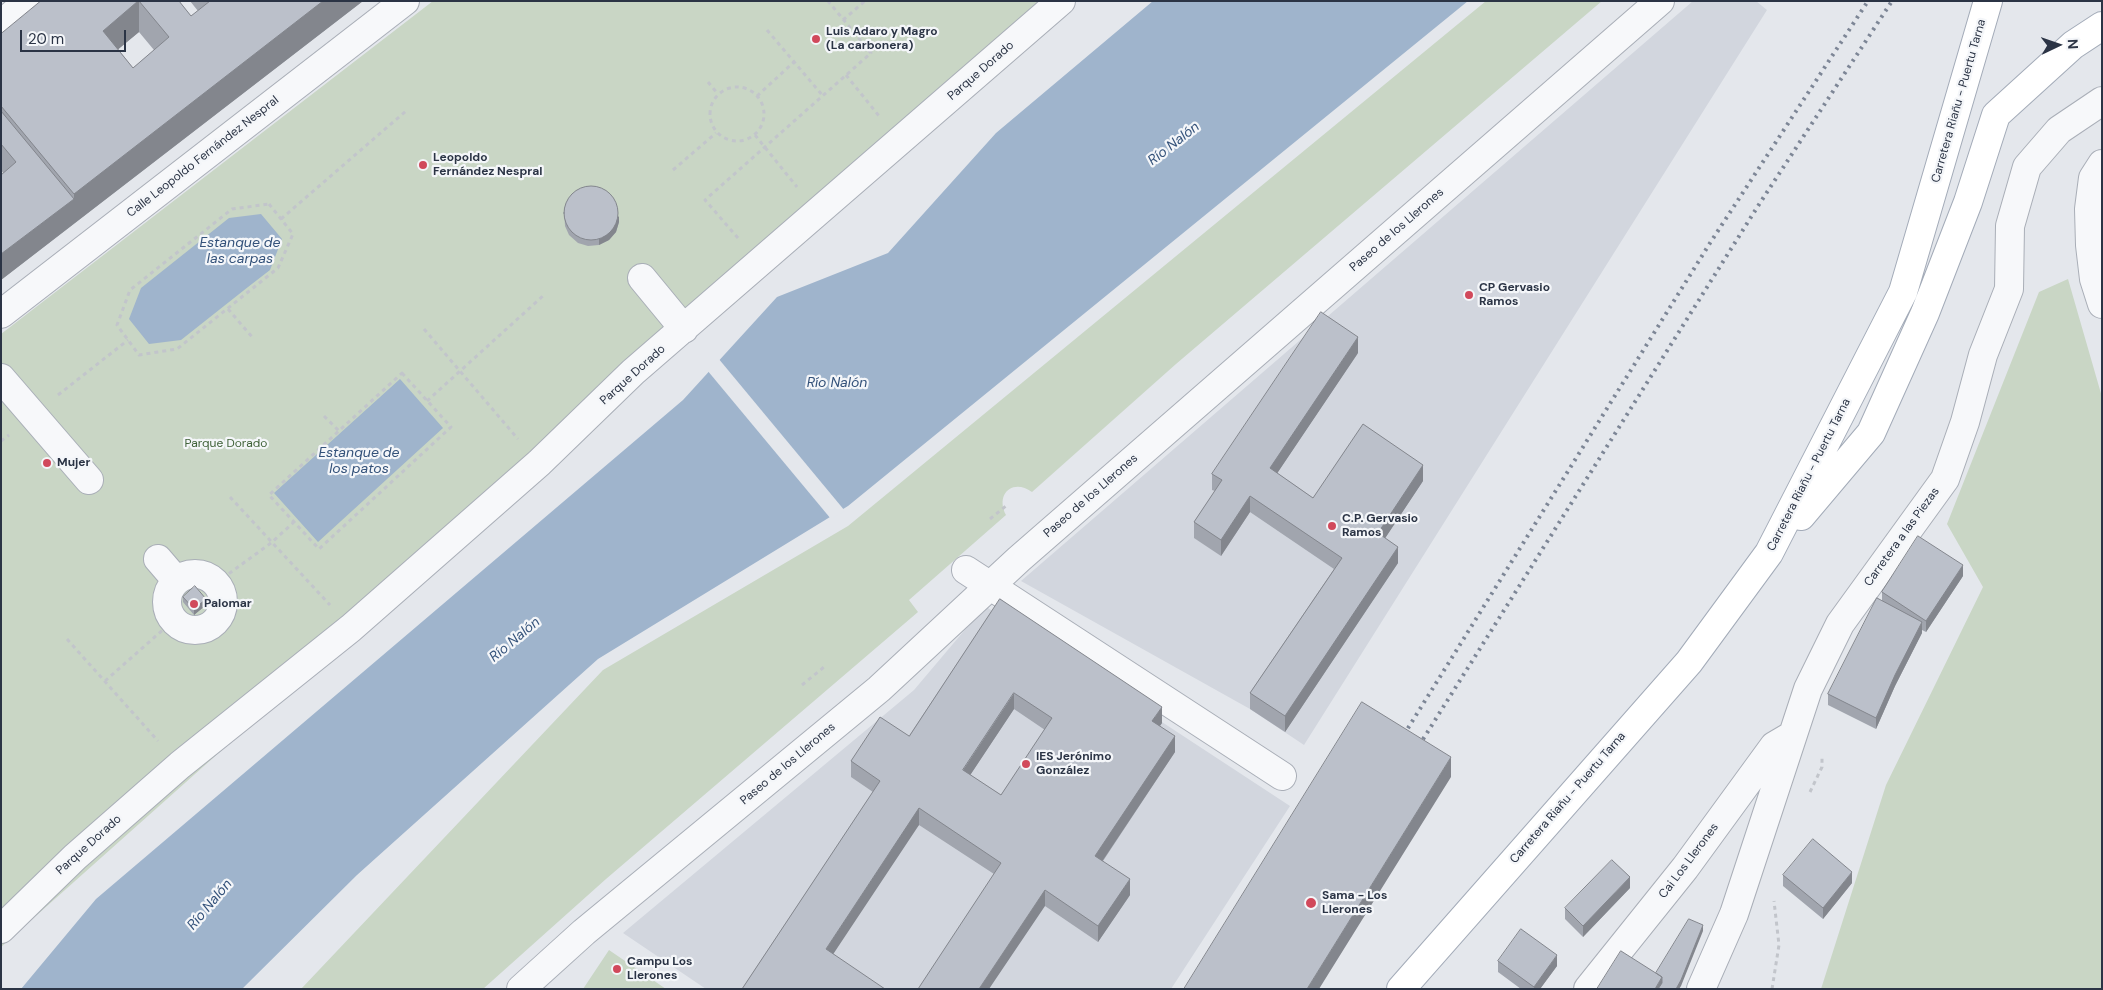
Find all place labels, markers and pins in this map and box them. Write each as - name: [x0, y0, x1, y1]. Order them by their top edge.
- place label: Luis Adaro y Magro (La carbonera): [826, 25, 938, 53]
- marker: Luis Adaro y Magro (La carbonera): [810, 33, 822, 45]
- place label: Leopoldo Fernández Nespral: [433, 151, 542, 179]
- marker: Leopoldo Fernández Nespral: [417, 159, 429, 171]
- place label: CP Gervasio Ramos: [1479, 281, 1550, 309]
- marker: CP Gervasio Ramos: [1463, 289, 1475, 301]
- place label: Mujer: [57, 456, 90, 470]
- marker: Mujer: [41, 457, 53, 469]
- place label: C.P. Gervasio Ramos: [1342, 512, 1418, 540]
- marker: C.P. Gervasio Ramos: [1326, 520, 1338, 532]
- place label: Palomar: [204, 597, 252, 611]
- marker: Palomar: [188, 598, 200, 610]
- place label: IES Jerónimo González: [1036, 750, 1111, 778]
- marker: IES Jerónimo González: [1020, 758, 1032, 770]
- place label: Sama - Los Llerones: [1322, 889, 1387, 917]
- marker: Sama - Los Llerones: [1304, 896, 1318, 910]
- place label: Campu Los Llerones: [627, 955, 692, 983]
- marker: Campu Los Llerones: [611, 963, 623, 975]

